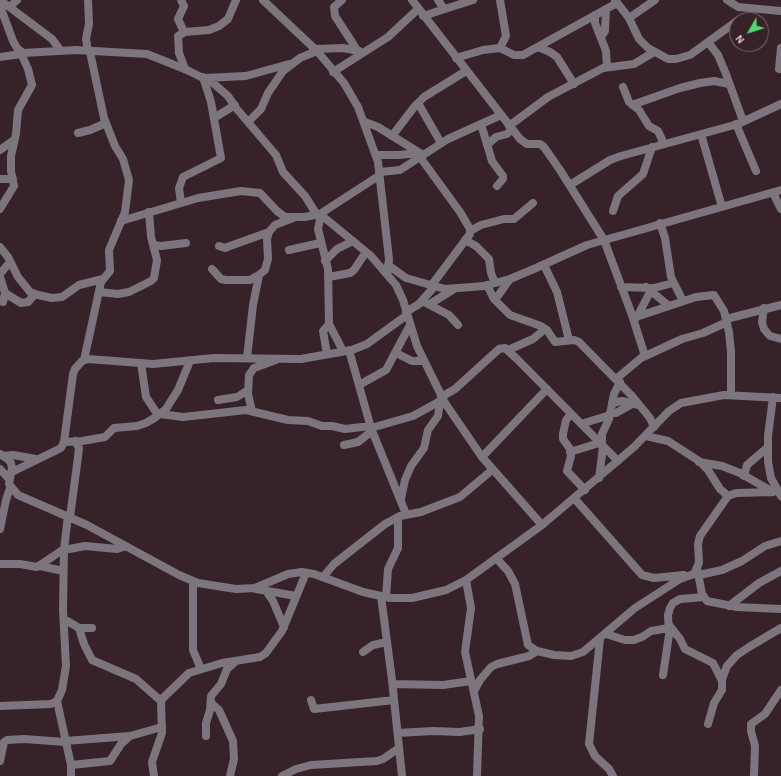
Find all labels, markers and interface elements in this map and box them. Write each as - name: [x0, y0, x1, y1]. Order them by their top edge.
- north arrow: [729, 12, 769, 52]
- text: N: [733, 33, 747, 46]

